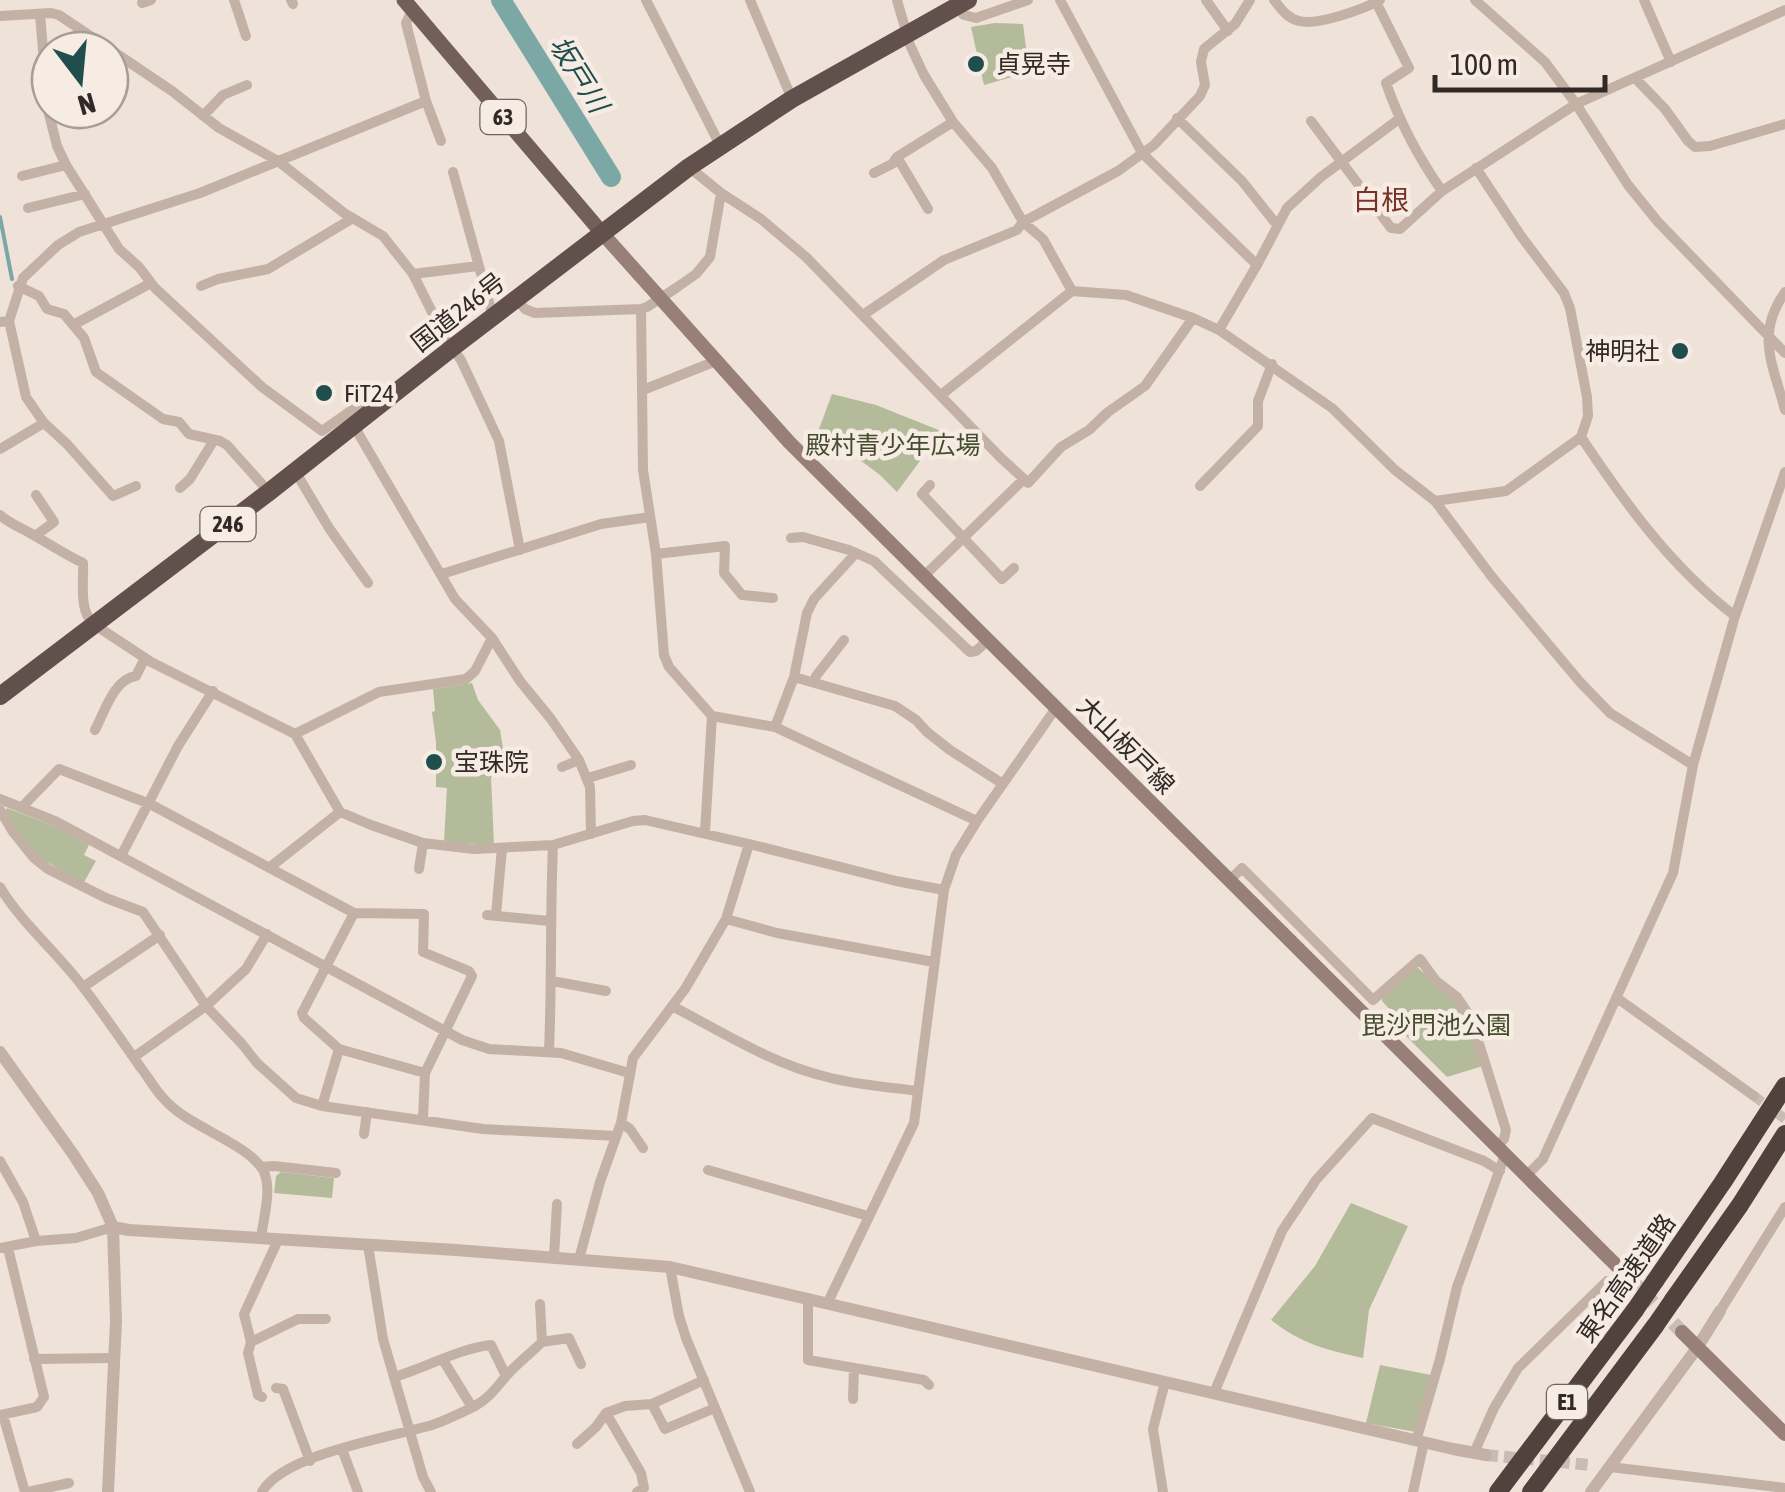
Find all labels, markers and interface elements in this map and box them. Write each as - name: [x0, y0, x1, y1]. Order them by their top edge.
- north arrow: [30, 30, 130, 130]
- water label: 坂戸川: [543, 30, 616, 121]
- scale bar: [1435, 30, 1605, 92]
- text: 100 m: [1450, 47, 1518, 81]
- place label: 貞晃寺: [996, 50, 1071, 78]
- marker: 貞晃寺: [965, 53, 987, 75]
- text: N: [75, 86, 99, 122]
- road number: 63: [480, 100, 526, 134]
- district label: 白根: [1353, 184, 1409, 216]
- street label: 国道246号: [406, 267, 510, 357]
- place label: 神明社: [1585, 337, 1660, 365]
- marker: 神明社: [1669, 340, 1691, 362]
- place label: FiT24: [344, 379, 394, 407]
- marker: FiT24: [313, 382, 335, 404]
- park label: 殿村青少年広場: [805, 431, 981, 459]
- road number: 246: [200, 507, 256, 541]
- street label: 大山板戸線: [1072, 691, 1180, 799]
- place label: 宝珠院: [454, 748, 529, 776]
- marker: 宝珠院: [423, 751, 445, 773]
- park label: 毘沙門池公園: [1361, 1011, 1511, 1039]
- street label: 東名高速道路: [1572, 1209, 1680, 1347]
- road number: E1: [1547, 1385, 1587, 1419]

